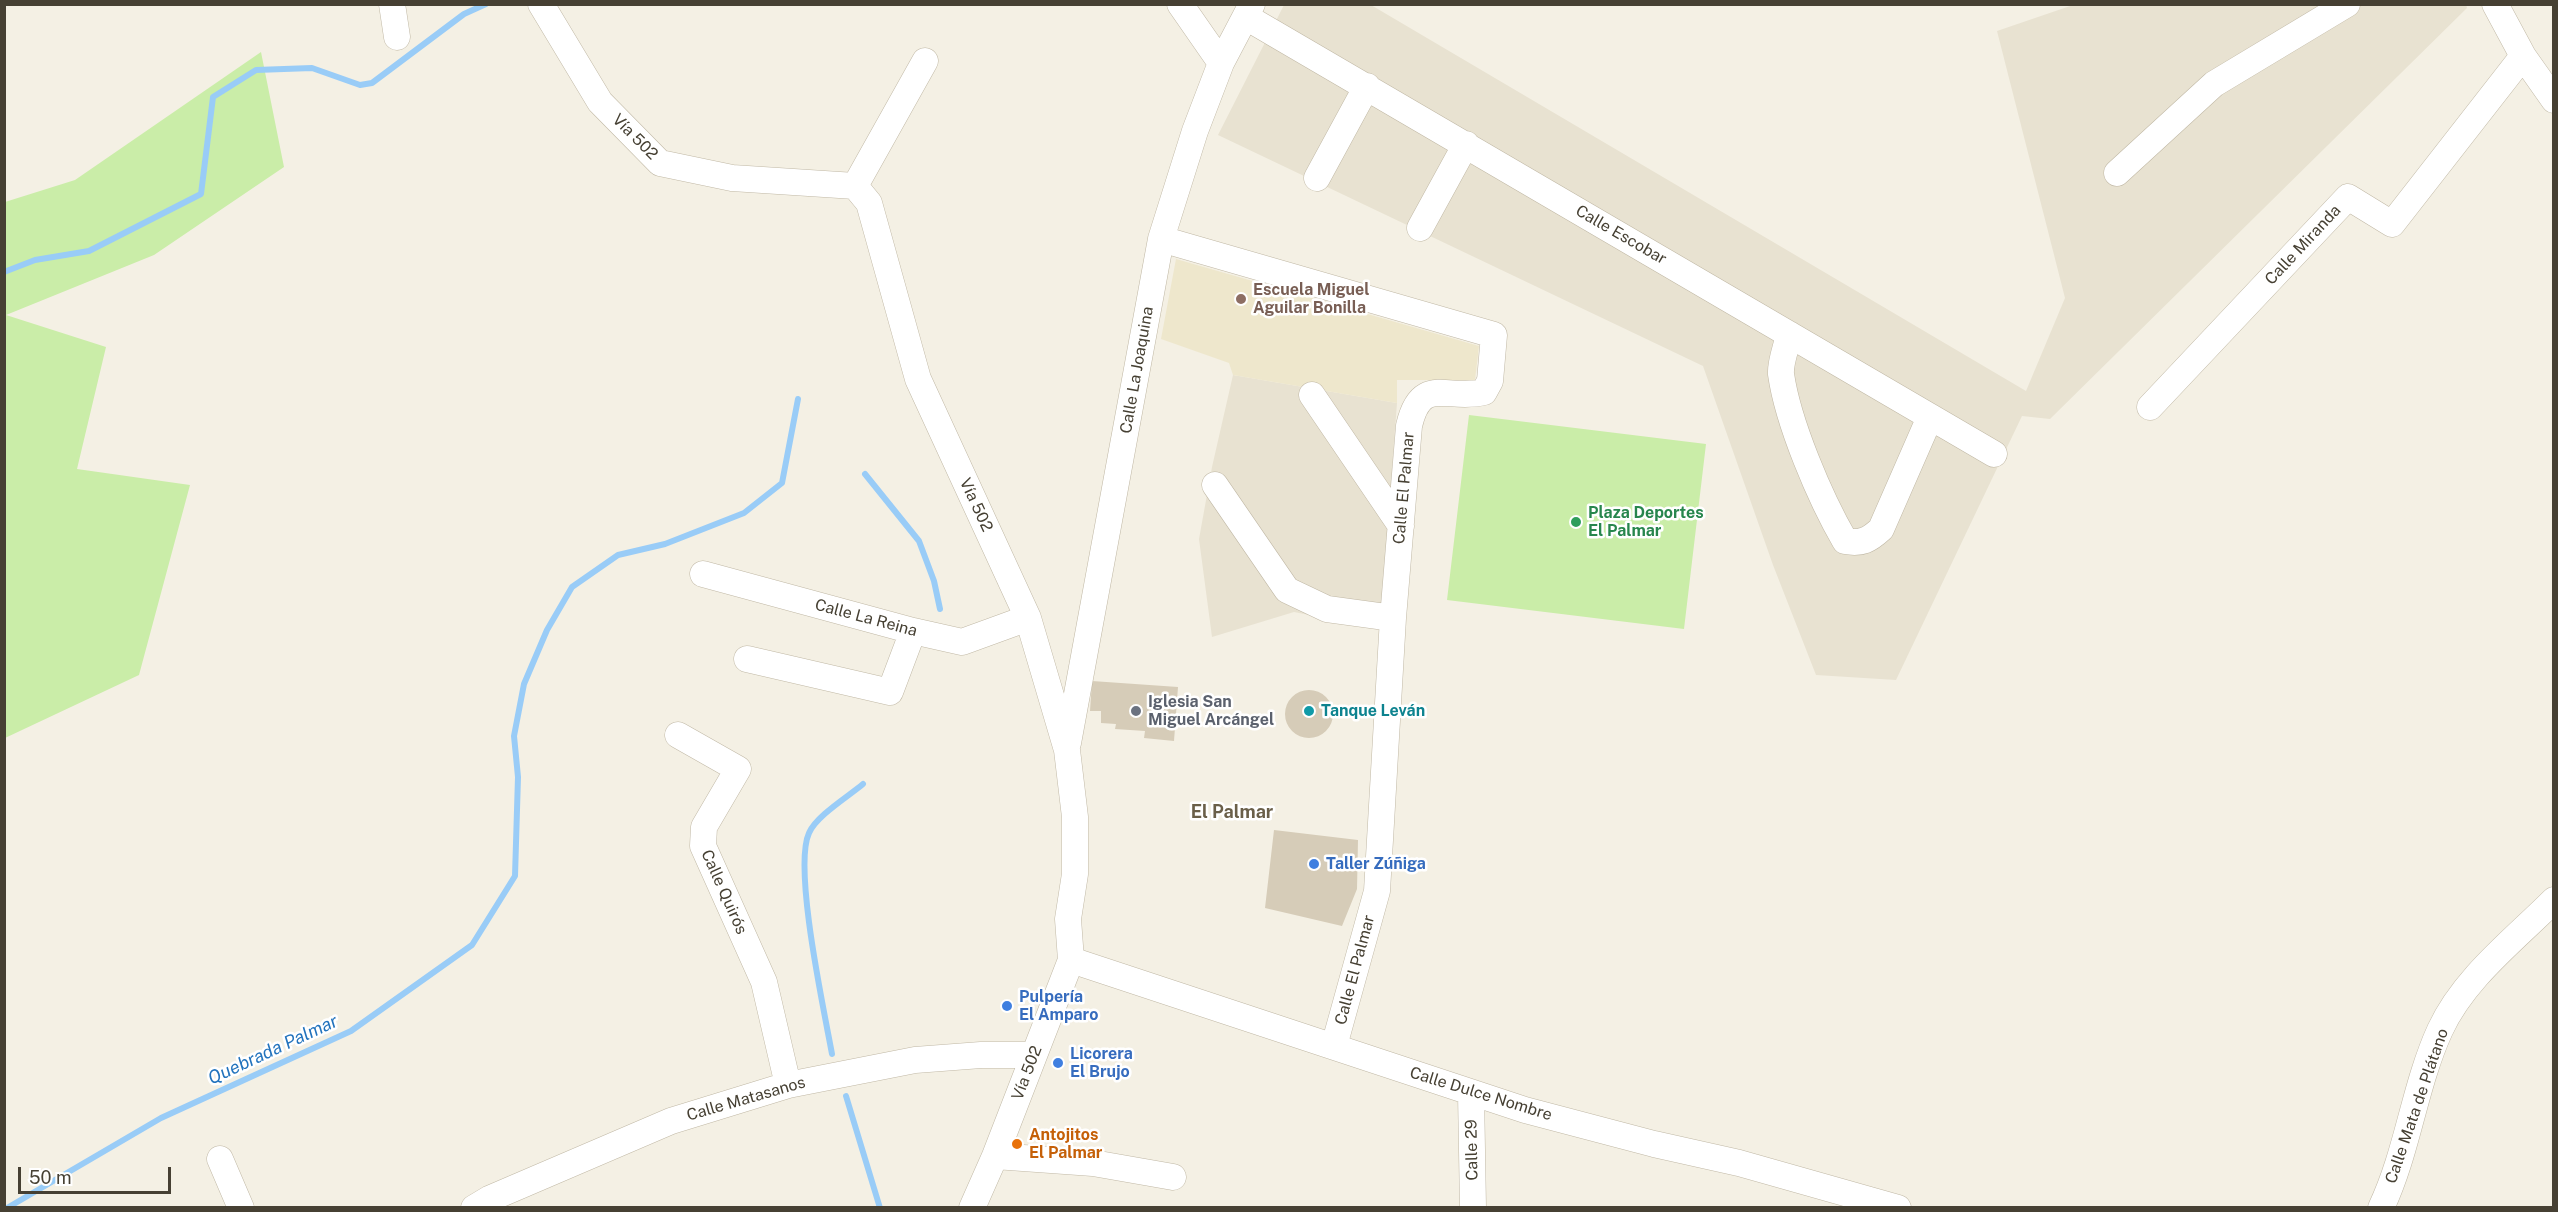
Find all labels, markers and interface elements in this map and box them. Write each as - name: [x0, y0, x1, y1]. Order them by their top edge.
- street label: Vía 502: [608, 110, 662, 164]
- street label: Calle Escobar: [1572, 201, 1670, 269]
- street label: Calle Miranda: [2261, 201, 2345, 289]
- place label: Escuela Miguel Aguilar Bonilla: [1253, 280, 1370, 318]
- marker: Escuela Miguel Aguilar Bonilla: [1234, 292, 1248, 306]
- street label: Calle La Joaquina: [1116, 305, 1158, 435]
- street label: Calle El Palmar: [1390, 431, 1418, 545]
- street label: Vía 502: [955, 475, 997, 535]
- place label: Plaza Deportes El Palmar: [1588, 503, 1704, 541]
- marker: Plaza Deportes El Palmar: [1569, 515, 1583, 529]
- street label: Calle La Reina: [813, 595, 919, 641]
- place label: Iglesia San Miguel Arcángel: [1148, 692, 1274, 730]
- place label: Tanque Leván: [1321, 701, 1425, 721]
- marker: Iglesia San Miguel Arcángel: [1129, 704, 1143, 718]
- marker: Tanque Leván: [1302, 704, 1316, 718]
- district label: El Palmar: [1191, 801, 1273, 823]
- street label: Calle Quirós: [697, 847, 751, 937]
- place label: Taller Zúñiga: [1326, 854, 1426, 874]
- marker: Taller Zúñiga: [1307, 857, 1321, 871]
- street label: Calle El Palmar: [1331, 913, 1379, 1027]
- place label: Pulpería El Amparo: [1019, 987, 1098, 1025]
- marker: Pulpería El Amparo: [1000, 999, 1014, 1013]
- water label: Quebrada Palmar: [205, 1010, 341, 1090]
- street label: Calle Mata de Plátano: [2381, 1026, 2453, 1186]
- street label: Vía 502: [1008, 1043, 1046, 1103]
- place label: Licorera El Brujo: [1070, 1044, 1133, 1082]
- marker: Licorera El Brujo: [1051, 1056, 1065, 1070]
- street label: Calle Dulce Nombre: [1407, 1063, 1555, 1125]
- street label: Calle Matasanos: [684, 1073, 808, 1125]
- street label: Calle 29: [1462, 1119, 1482, 1181]
- place label: Antojitos El Palmar: [1029, 1125, 1102, 1163]
- marker: Antojitos El Palmar: [1010, 1137, 1024, 1151]
- scale bar: [21, 1155, 174, 1193]
- text: 50 m: [29, 1167, 72, 1188]

